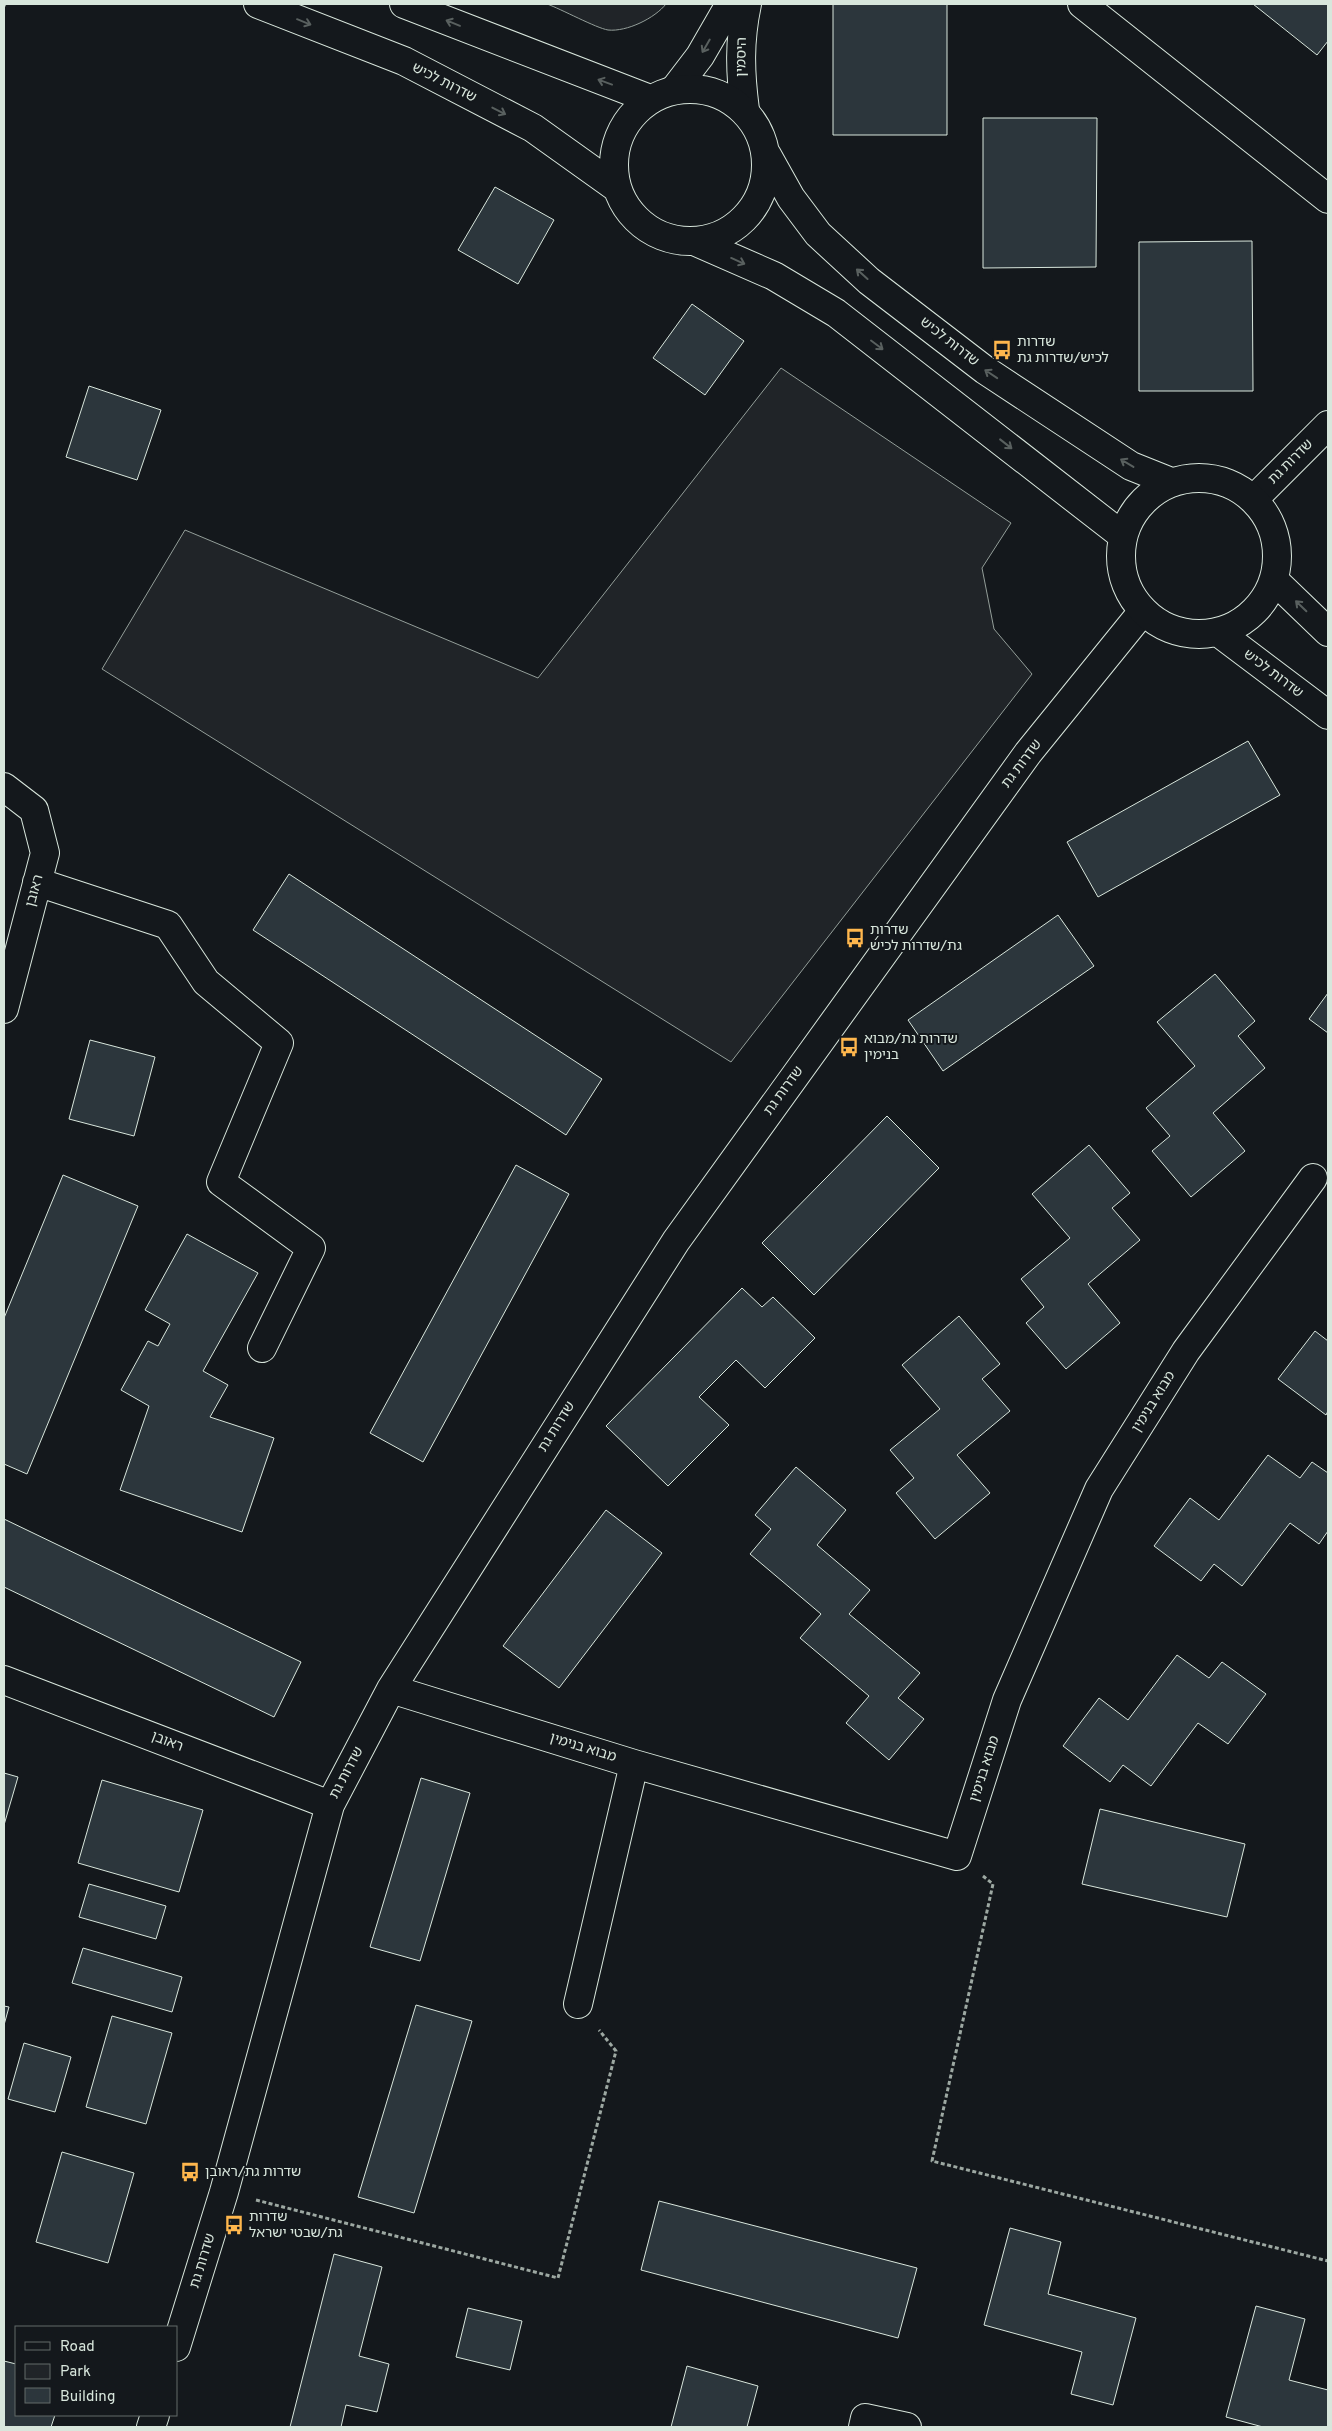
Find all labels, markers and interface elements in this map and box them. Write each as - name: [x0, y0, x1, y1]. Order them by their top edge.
- one-way arrow: [295, 18, 311, 27]
- one-way arrow: [446, 18, 461, 27]
- street label: היסמין: [733, 37, 751, 77]
- one-way arrow: [701, 39, 711, 53]
- street label: שדרות לכיש: [409, 59, 479, 107]
- one-way arrow: [598, 77, 613, 86]
- one-way arrow: [491, 107, 506, 116]
- one-way arrow: [730, 256, 745, 266]
- one-way arrow: [856, 269, 869, 280]
- street label: שדרות לכיש: [916, 314, 982, 370]
- place label: שדרות לכיש/שדרות גת: [1017, 334, 1109, 367]
- bus stop icon: שדרות לכיש/שדרות גת: [991, 339, 1013, 361]
- one-way arrow: [870, 340, 884, 350]
- one-way arrow: [984, 369, 998, 379]
- street label: שדרות גת: [1265, 436, 1317, 488]
- one-way arrow: [999, 438, 1012, 449]
- one-way arrow: [1120, 457, 1134, 468]
- one-way arrow: [1295, 600, 1307, 612]
- street label: שדרות לכיש: [1240, 646, 1306, 702]
- street label: שדרות גת: [998, 736, 1046, 792]
- street label: ראובן: [23, 873, 47, 909]
- place label: שדרות גת/שדרות לכיש: [870, 922, 962, 955]
- bus stop icon: שדרות גת/שדרות לכיש: [844, 927, 866, 949]
- place label: שדרות גת/מבוא בנימין: [864, 1031, 958, 1064]
- bus stop icon: שדרות גת/מבוא בנימין: [838, 1036, 860, 1058]
- street label: שדרות גת: [761, 1063, 807, 1119]
- street label: מבוא בנימין: [1129, 1368, 1179, 1436]
- street label: שדרות גת: [535, 1399, 579, 1455]
- street label: ראובן: [149, 1728, 185, 1756]
- street label: מבוא בנימין: [548, 1730, 618, 1766]
- street label: מבוא בנימין: [966, 1734, 1004, 1804]
- street label: שדרות גת: [326, 1744, 368, 1802]
- bus stop icon: שדרות גת/ראובן: [179, 2161, 201, 2183]
- place label: שדרות גת/ראובן: [205, 2164, 301, 2181]
- place label: שדרות גת/שבטי ישראל: [249, 2209, 343, 2242]
- bus stop icon: שדרות גת/שבטי ישראל: [223, 2214, 245, 2236]
- street label: שדרות גת: [187, 2231, 219, 2291]
- legend: [15, 2326, 178, 2416]
- text: Road: [60, 2338, 95, 2357]
- text: Park: [60, 2363, 91, 2382]
- text: Building: [60, 2388, 115, 2407]

